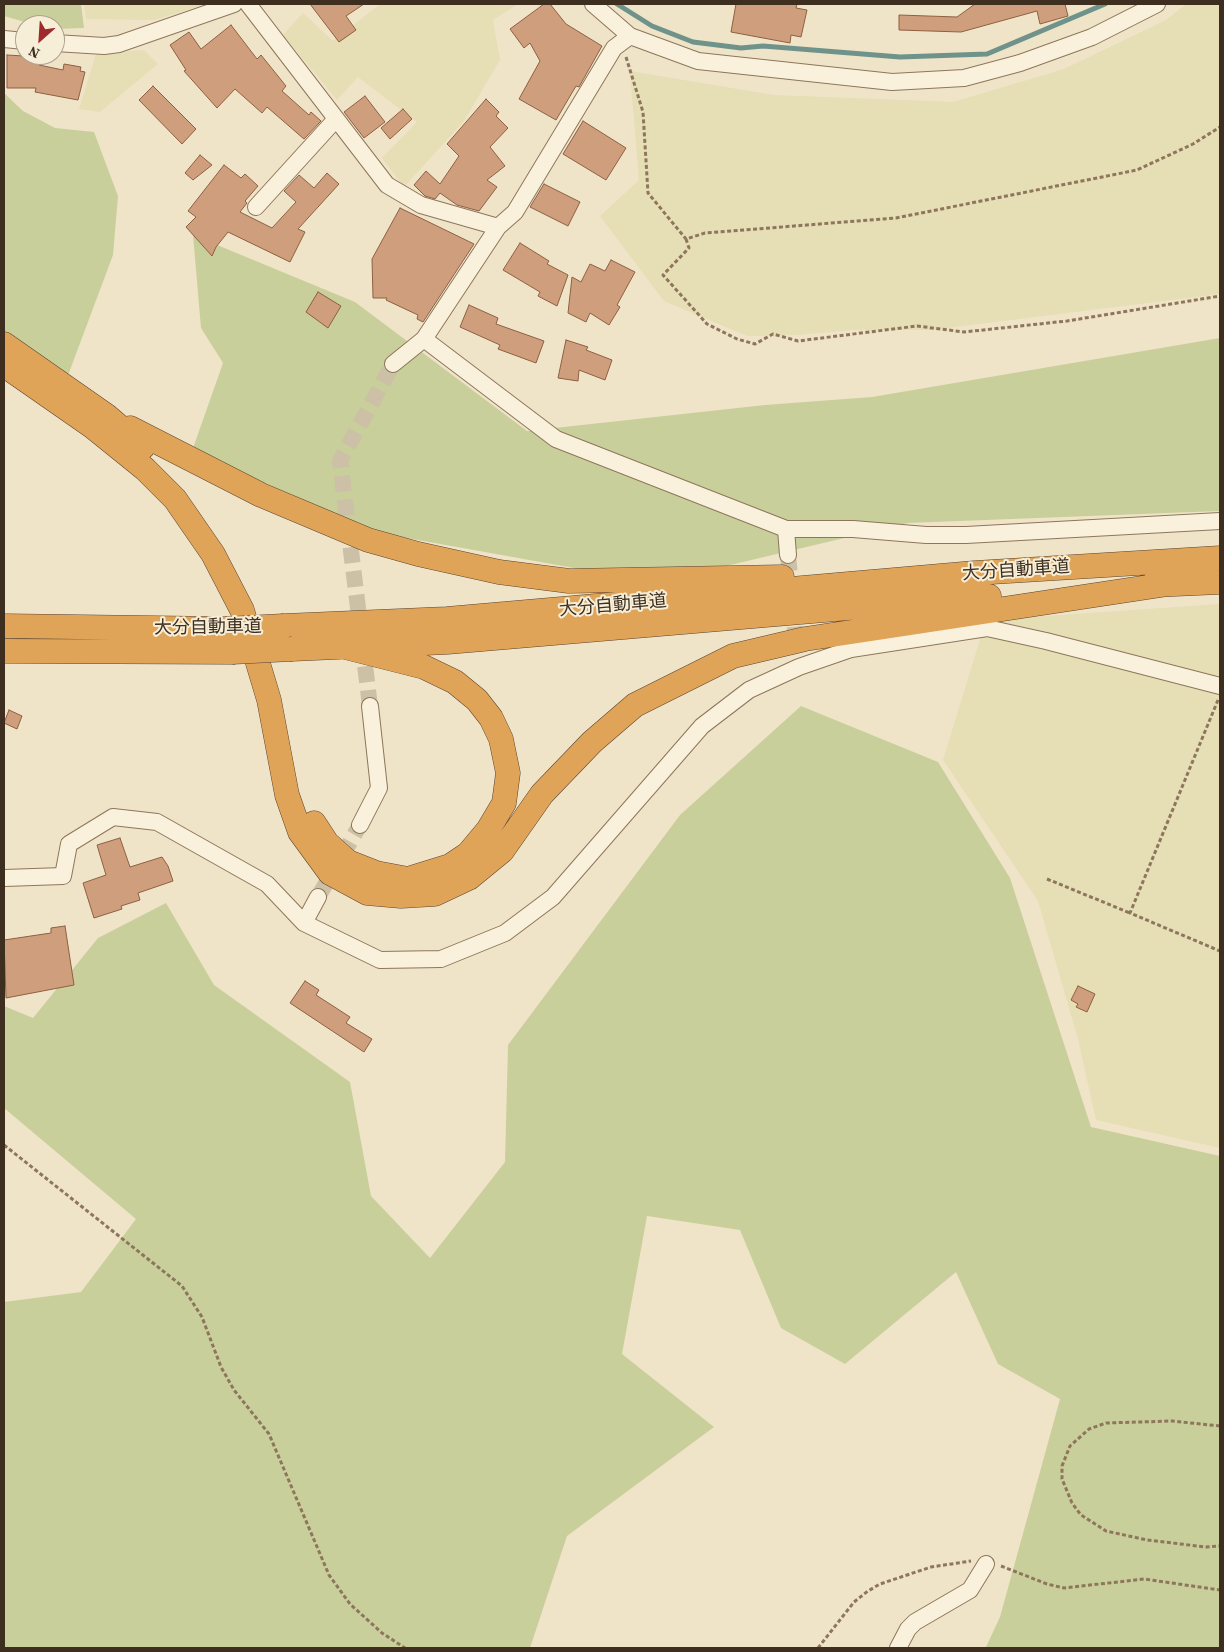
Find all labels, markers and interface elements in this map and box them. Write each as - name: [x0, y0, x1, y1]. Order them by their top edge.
- north arrow: [15, 15, 65, 65]
- text: N: [25, 41, 43, 64]
- street label: 大分自動車道: [961, 556, 1071, 586]
- street label: 大分自動車道: [558, 591, 668, 621]
- street label: 大分自動車道: [154, 616, 262, 640]

